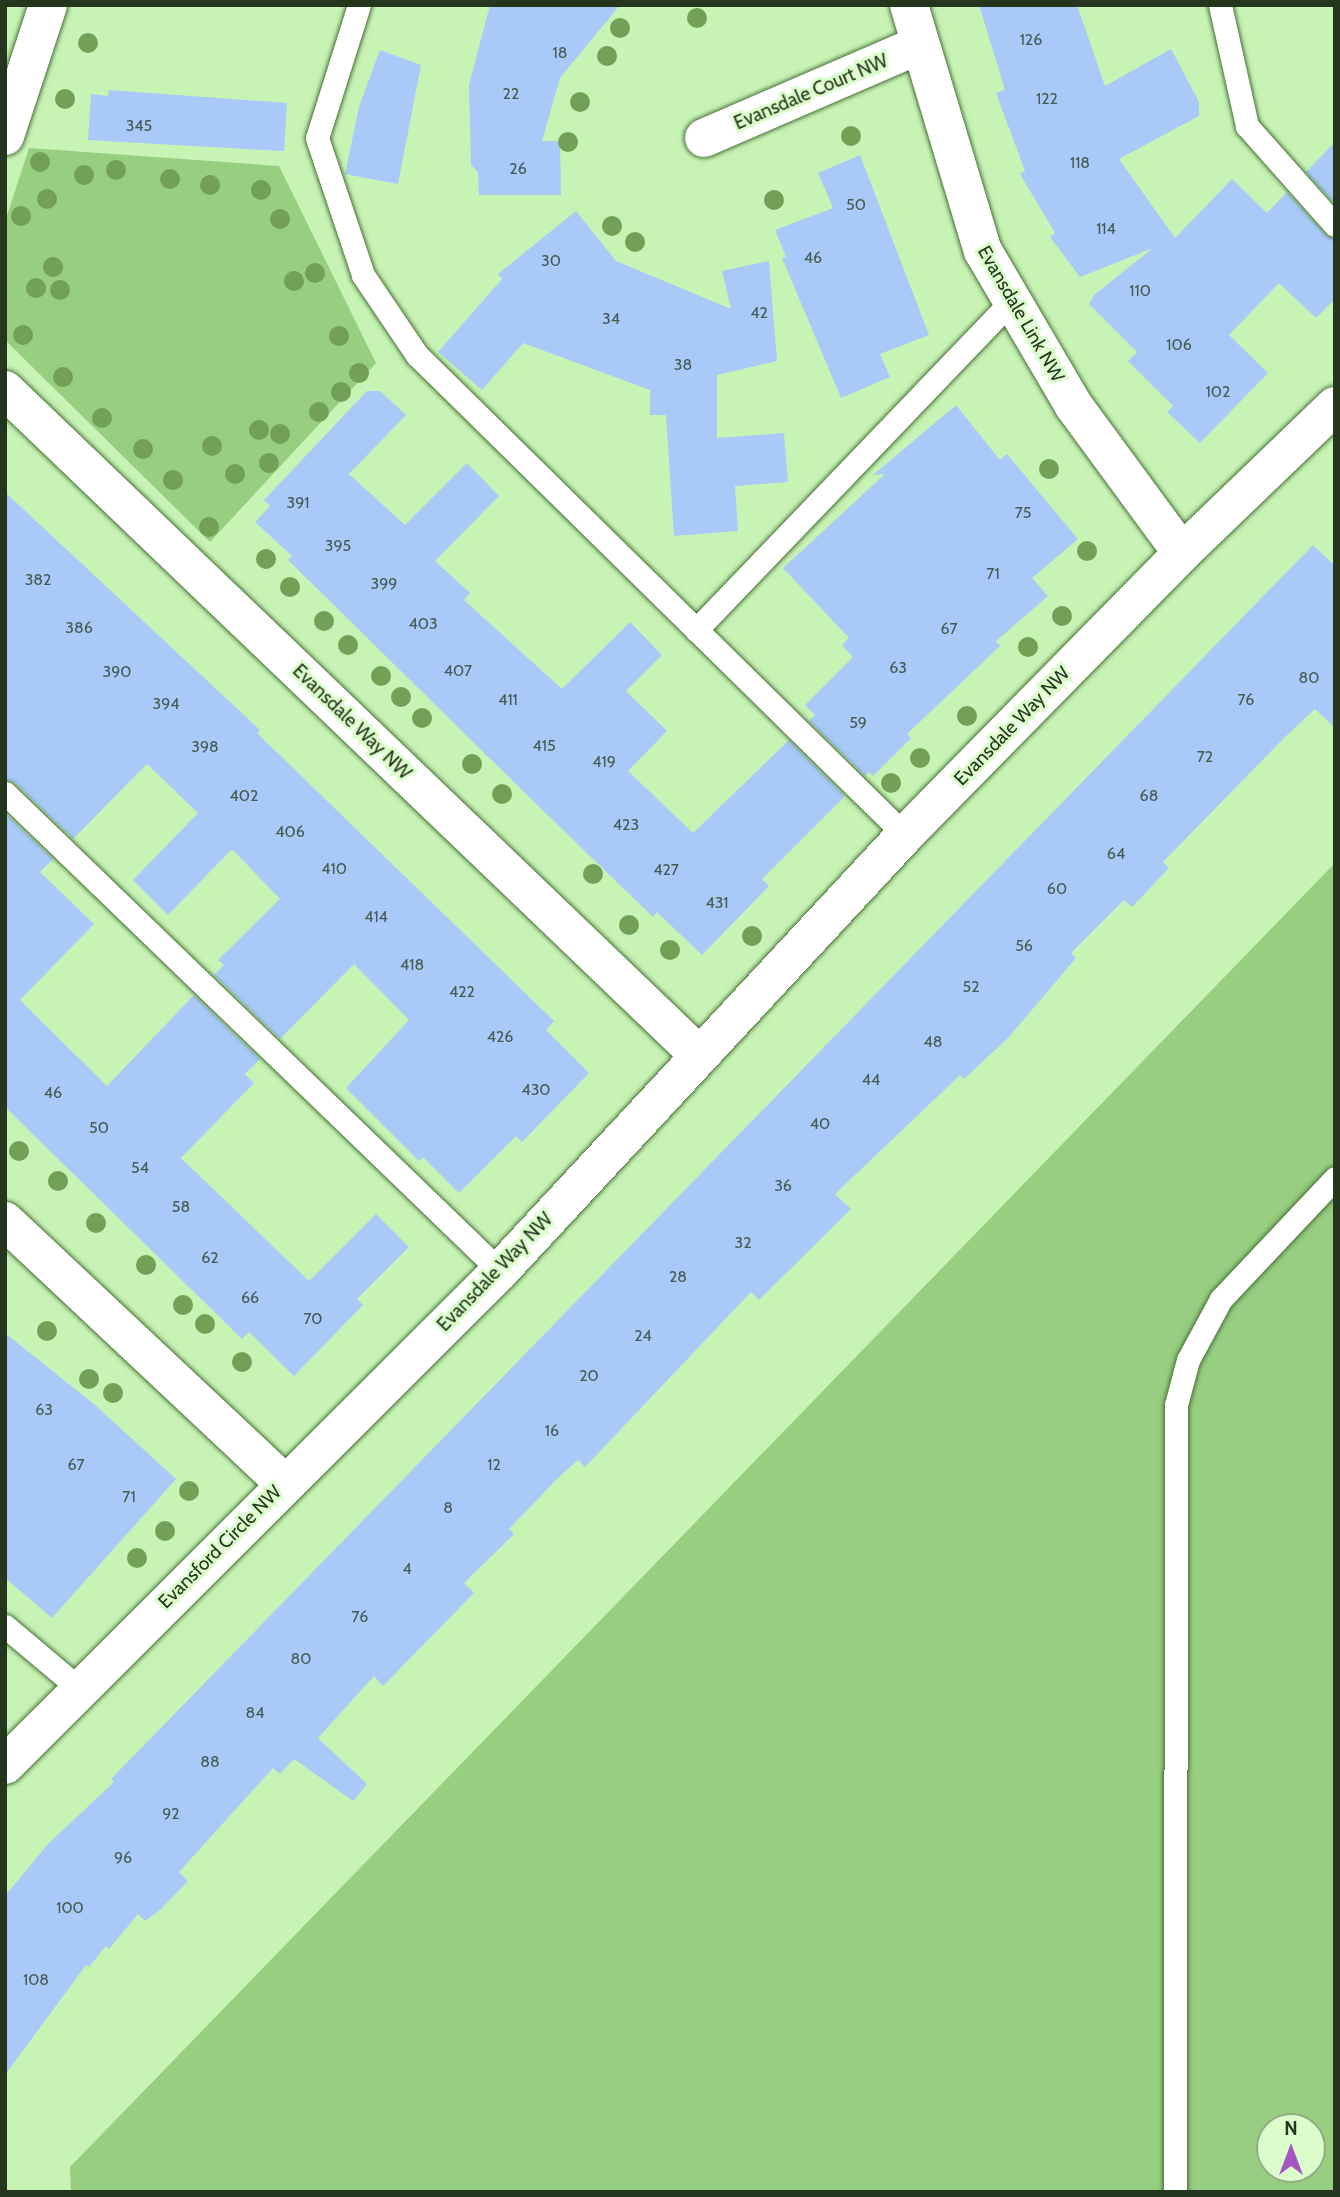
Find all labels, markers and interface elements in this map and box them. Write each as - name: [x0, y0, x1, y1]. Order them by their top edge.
- house number: 126: [1020, 30, 1042, 50]
- house number: 18: [553, 43, 567, 63]
- street label: Evansdale Court NW: [731, 49, 891, 135]
- house number: 22: [503, 84, 519, 104]
- house number: 122: [1036, 89, 1058, 109]
- house number: 345: [126, 116, 152, 136]
- house number: 118: [1070, 153, 1090, 173]
- house number: 26: [509, 159, 527, 179]
- house number: 50: [846, 195, 866, 215]
- house number: 114: [1096, 219, 1116, 239]
- street label: Evansdale Link NW: [973, 242, 1069, 386]
- house number: 46: [804, 248, 822, 268]
- house number: 30: [541, 251, 561, 271]
- house number: 110: [1129, 281, 1151, 301]
- house number: 42: [750, 303, 768, 323]
- house number: 34: [602, 309, 620, 329]
- house number: 106: [1166, 335, 1192, 355]
- house number: 38: [674, 355, 692, 375]
- house number: 102: [1206, 382, 1230, 402]
- house number: 391: [287, 493, 309, 513]
- house number: 75: [1015, 503, 1031, 523]
- house number: 395: [325, 536, 351, 556]
- house number: 71: [986, 564, 1000, 584]
- house number: 382: [25, 570, 51, 590]
- house number: 399: [371, 574, 397, 594]
- house number: 403: [408, 614, 438, 634]
- house number: 386: [65, 618, 93, 638]
- house number: 67: [940, 619, 958, 639]
- house number: 63: [889, 658, 907, 678]
- street label: Evansdale Way NW: [288, 660, 416, 784]
- house number: 407: [444, 661, 472, 681]
- house number: 390: [103, 662, 131, 682]
- street label: Evansdale Way NW: [950, 662, 1074, 790]
- house number: 80: [1299, 668, 1319, 688]
- house number: 411: [498, 690, 518, 710]
- house number: 76: [1238, 690, 1254, 710]
- house number: 394: [153, 694, 179, 714]
- house number: 59: [849, 713, 867, 733]
- house number: 415: [532, 736, 556, 756]
- house number: 398: [191, 737, 219, 757]
- house number: 72: [1197, 747, 1213, 767]
- house number: 419: [592, 752, 616, 772]
- house number: 402: [230, 786, 258, 806]
- house number: 68: [1140, 786, 1158, 806]
- house number: 423: [613, 815, 639, 835]
- house number: 406: [275, 822, 305, 842]
- house number: 64: [1107, 844, 1125, 864]
- house number: 410: [321, 859, 347, 879]
- house number: 427: [653, 860, 679, 880]
- house number: 60: [1047, 879, 1067, 899]
- house number: 431: [705, 893, 729, 913]
- house number: 414: [364, 907, 388, 927]
- house number: 56: [1015, 936, 1033, 956]
- house number: 418: [400, 955, 424, 975]
- house number: 52: [962, 977, 980, 997]
- house number: 422: [449, 982, 475, 1002]
- house number: 426: [487, 1027, 513, 1047]
- house number: 48: [924, 1032, 942, 1052]
- house number: 44: [862, 1070, 880, 1090]
- house number: 430: [521, 1080, 551, 1100]
- house number: 46: [44, 1083, 62, 1103]
- house number: 40: [810, 1114, 830, 1134]
- house number: 50: [89, 1118, 109, 1138]
- house number: 54: [131, 1158, 149, 1178]
- house number: 36: [774, 1176, 792, 1196]
- house number: 58: [172, 1197, 190, 1217]
- street label: Evansdale Way NW: [433, 1208, 557, 1336]
- house number: 32: [734, 1233, 752, 1253]
- house number: 62: [201, 1248, 219, 1268]
- house number: 28: [669, 1267, 687, 1287]
- house number: 66: [241, 1288, 259, 1308]
- house number: 70: [303, 1309, 323, 1329]
- house number: 24: [634, 1326, 652, 1346]
- house number: 20: [579, 1366, 599, 1386]
- house number: 63: [35, 1400, 53, 1420]
- house number: 16: [545, 1421, 559, 1441]
- house number: 67: [67, 1455, 85, 1475]
- house number: 12: [487, 1455, 501, 1475]
- street label: Evansford Circle NW: [154, 1481, 286, 1613]
- house number: 71: [122, 1487, 136, 1507]
- house number: 8: [443, 1498, 453, 1518]
- house number: 4: [402, 1559, 412, 1579]
- house number: 76: [352, 1607, 368, 1627]
- house number: 80: [291, 1649, 311, 1669]
- house number: 84: [246, 1703, 264, 1723]
- house number: 88: [200, 1752, 220, 1772]
- house number: 92: [162, 1804, 180, 1824]
- house number: 96: [114, 1848, 132, 1868]
- house number: 100: [56, 1898, 84, 1918]
- house number: 108: [23, 1970, 49, 1990]
- north arrow: [1256, 2113, 1326, 2183]
- text: N: [1284, 2117, 1298, 2140]

